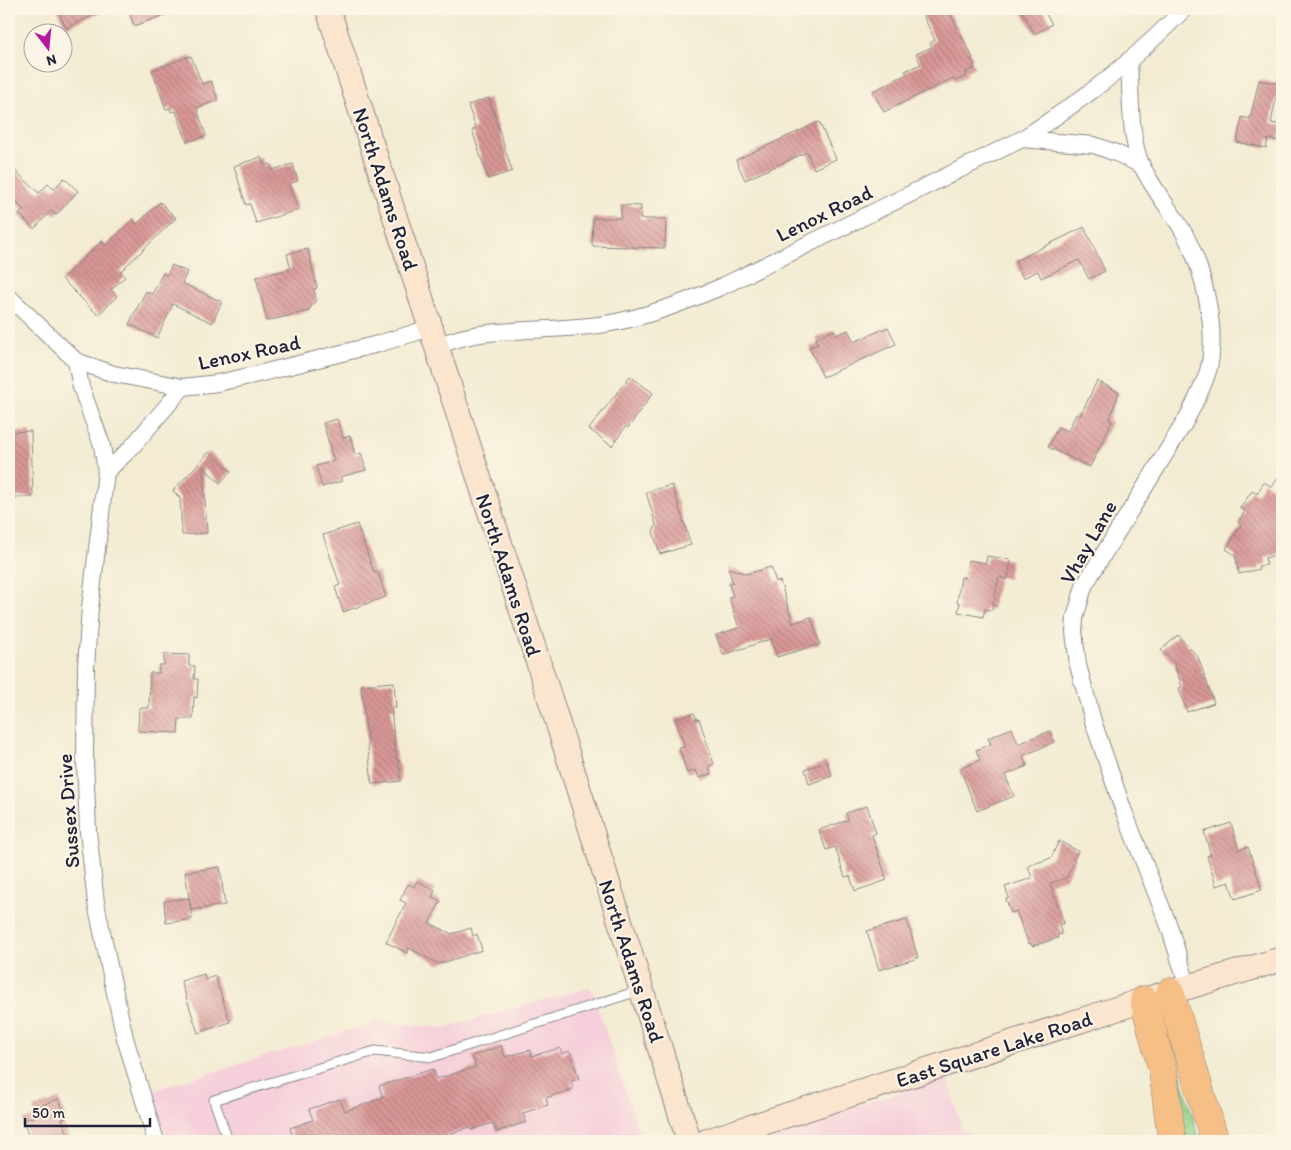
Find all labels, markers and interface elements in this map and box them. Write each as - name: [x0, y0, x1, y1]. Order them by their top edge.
- north arrow: [22, 22, 72, 72]
- text: N: [45, 51, 58, 69]
- street label: North Adams Road: [348, 104, 424, 274]
- street label: Lenox Road: [772, 179, 877, 247]
- street label: Lenox Road: [196, 329, 303, 375]
- street label: North Adams Road: [471, 490, 547, 660]
- street label: Vhay Lane: [1054, 496, 1122, 588]
- street label: Sussex Drive: [52, 753, 84, 869]
- street label: North Adams Road: [594, 876, 670, 1046]
- street label: East Square Lake Road: [893, 1005, 1096, 1092]
- scale bar: [25, 1095, 150, 1127]
- text: 50 m: [32, 1104, 65, 1122]

